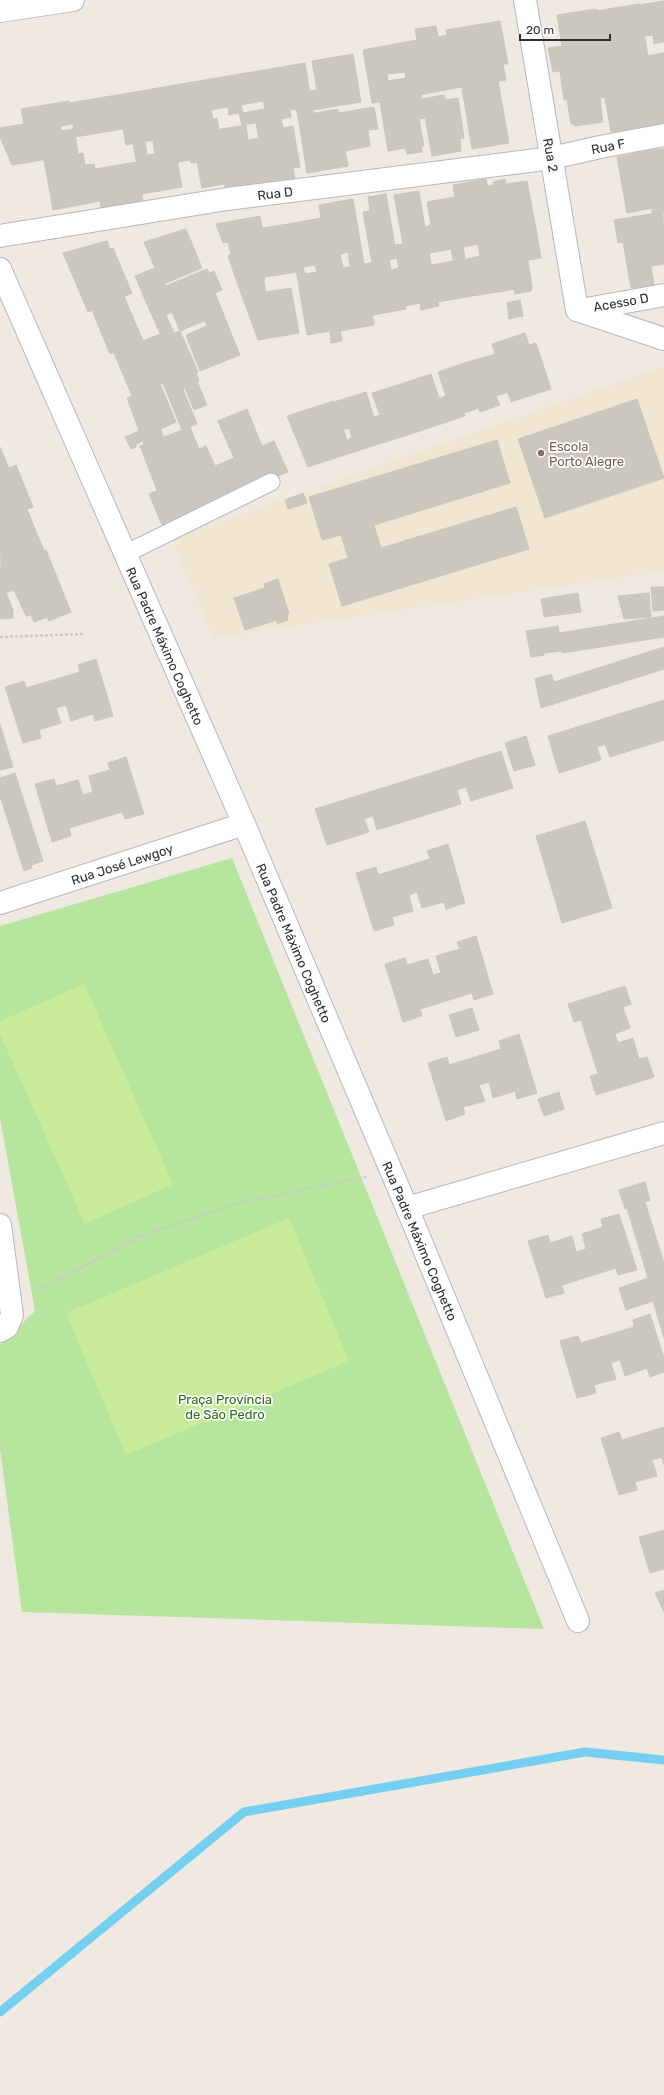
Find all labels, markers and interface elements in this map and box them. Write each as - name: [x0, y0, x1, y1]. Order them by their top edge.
- scale bar: [520, 16, 610, 42]
- text: 20 m: [526, 23, 554, 37]
- street label: Rua F: [590, 136, 627, 157]
- street label: Rua 2: [540, 137, 561, 173]
- street label: Rua D: [256, 184, 294, 203]
- street label: Acesso D: [592, 290, 650, 315]
- place label: Escola Porto Alegre: [549, 439, 624, 470]
- marker: Escola Porto Alegre: [536, 448, 546, 458]
- street label: Rua Padre Máximo Coghetto: [122, 565, 206, 728]
- street label: Rua José Lewgoy: [69, 841, 175, 889]
- street label: Rua Padre Máximo Coghetto: [252, 861, 334, 1026]
- street label: Rua Padre Máximo Coghetto: [378, 1159, 460, 1324]
- park label: Praça Província de São Pedro: [178, 1392, 272, 1422]

